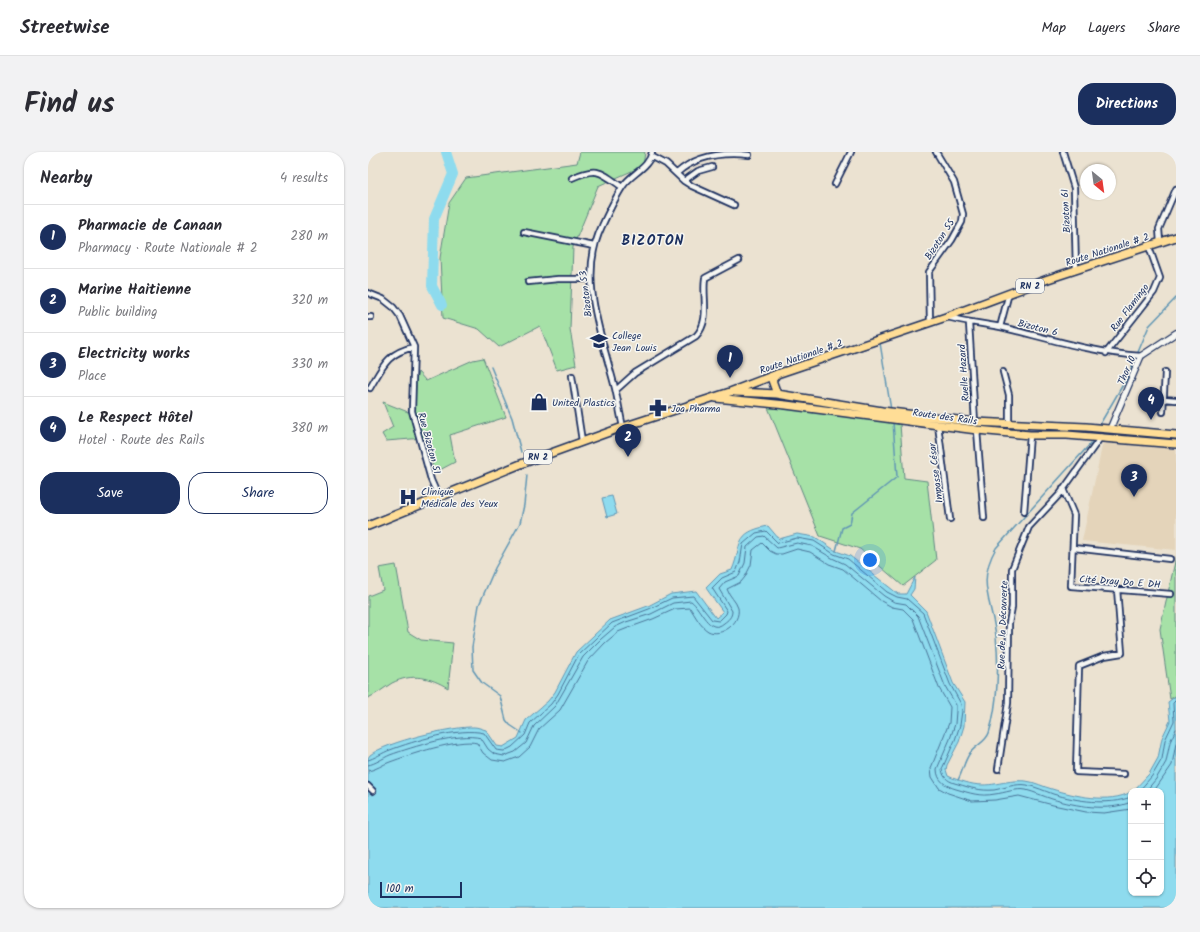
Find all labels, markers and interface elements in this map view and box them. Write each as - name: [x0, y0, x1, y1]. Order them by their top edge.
- text: Streetwise: [20, 13, 110, 43]
- text: Map: [1042, 17, 1066, 39]
- text: Layers: [1088, 17, 1126, 39]
- text: Share: [1148, 17, 1180, 39]
- text: Find us: [24, 82, 115, 127]
- button: Directions: [1078, 83, 1176, 125]
- north arrow: [1080, 164, 1116, 200]
- text: Nearby: [40, 165, 92, 192]
- text: 4 results: [280, 168, 328, 189]
- street label: Bizoton 61: [1057, 188, 1075, 233]
- text: Pharmacie de Canaan: [78, 214, 222, 238]
- street label: Bizoton 55: [921, 215, 959, 263]
- text: 1: [51, 226, 55, 247]
- text: 280 m: [291, 226, 328, 247]
- street label: Route Nationale # 2: [1063, 229, 1151, 271]
- district label: BIZOTON: [622, 230, 684, 252]
- text: Pharmacy · Route Nationale # 2: [78, 238, 258, 259]
- street label: Bizoton 53: [575, 270, 597, 318]
- text: Marine Haitienne: [78, 278, 191, 302]
- road number: RN 2: [1016, 279, 1044, 293]
- street label: Rue Flamingo: [1106, 280, 1153, 335]
- text: 2: [49, 290, 57, 311]
- text: 320 m: [291, 290, 328, 311]
- text: Public building: [78, 302, 157, 323]
- street label: Bizoton 6: [1016, 315, 1060, 341]
- place label: College Jean Louis: [612, 328, 657, 356]
- school or university icon: College Jean Louis: [589, 331, 609, 351]
- street label: Route Nationale # 2: [758, 335, 845, 379]
- text: Electricity works: [78, 342, 190, 366]
- street label: Ruelle Hazard: [954, 343, 974, 402]
- pin: 1: [717, 345, 743, 378]
- street label: Thor 10: [1113, 353, 1140, 388]
- text: 3: [49, 354, 57, 375]
- text: 330 m: [291, 354, 328, 375]
- text: Place: [78, 366, 106, 387]
- pin: 4: [1138, 387, 1164, 420]
- shop icon: United Plastics: [529, 392, 549, 412]
- place label: United Plastics: [552, 395, 616, 411]
- pharmacy icon: Joa Pharma: [648, 398, 668, 418]
- place label: Joa Pharma: [671, 401, 721, 417]
- street label: Route des Rails: [912, 405, 979, 430]
- text: Le Respect Hôtel: [78, 406, 193, 430]
- street label: Rue Bizoton 51: [413, 411, 445, 476]
- text: 4: [49, 418, 57, 439]
- text: 380 m: [291, 418, 328, 439]
- pin: 2: [615, 424, 641, 457]
- text: Hotel · Route des Rails: [78, 430, 205, 451]
- street label: Impasse César: [924, 441, 948, 504]
- road number: RN 2: [524, 450, 552, 464]
- pin: 3: [1121, 464, 1147, 497]
- button: Save: [40, 472, 180, 514]
- button: Share: [188, 472, 328, 514]
- place label: Clinique Médicale des Yeux: [421, 484, 499, 512]
- hospital icon: Clinique Médicale des Yeux: [398, 487, 418, 507]
- your location: [860, 550, 880, 570]
- street label: Cité Dray Do E DH: [1079, 571, 1162, 593]
- street label: Rue de la Découverte: [993, 580, 1013, 670]
- map controls: [1128, 788, 1164, 896]
- button: +: [1128, 788, 1164, 824]
- button: −: [1128, 824, 1164, 860]
- button: locate: [1128, 860, 1164, 896]
- scale bar: [380, 880, 462, 899]
- text: 100 m: [386, 880, 414, 898]

